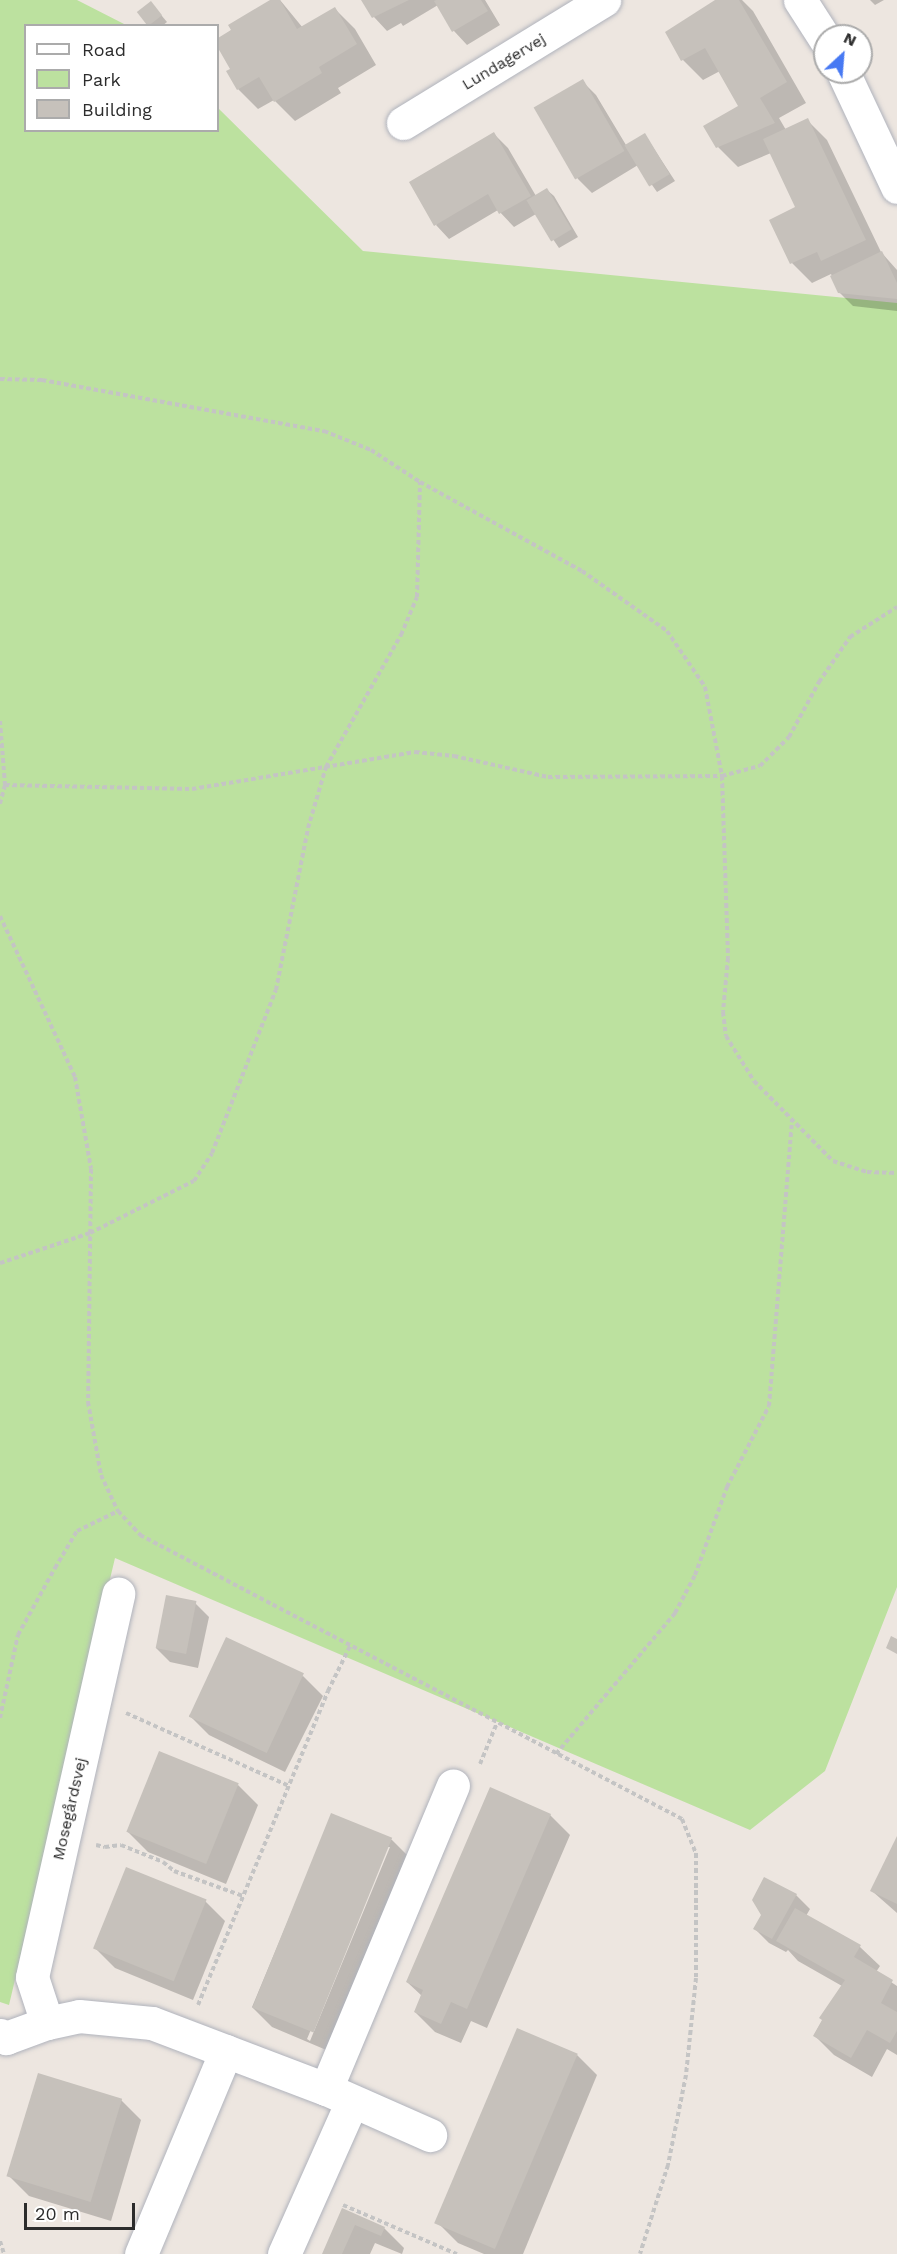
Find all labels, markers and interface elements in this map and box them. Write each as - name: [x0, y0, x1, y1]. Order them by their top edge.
- legend: [24, 24, 219, 132]
- north arrow: [813, 24, 873, 84]
- text: N: [841, 28, 860, 50]
- street label: Lundagervej: [459, 29, 549, 95]
- text: Road: [82, 39, 126, 60]
- text: Park: [82, 69, 121, 90]
- text: Building: [82, 99, 152, 120]
- street label: Mosegårdsvej: [49, 1756, 91, 1862]
- scale bar: [27, 2191, 138, 2229]
- text: 20 m: [35, 2203, 80, 2224]

